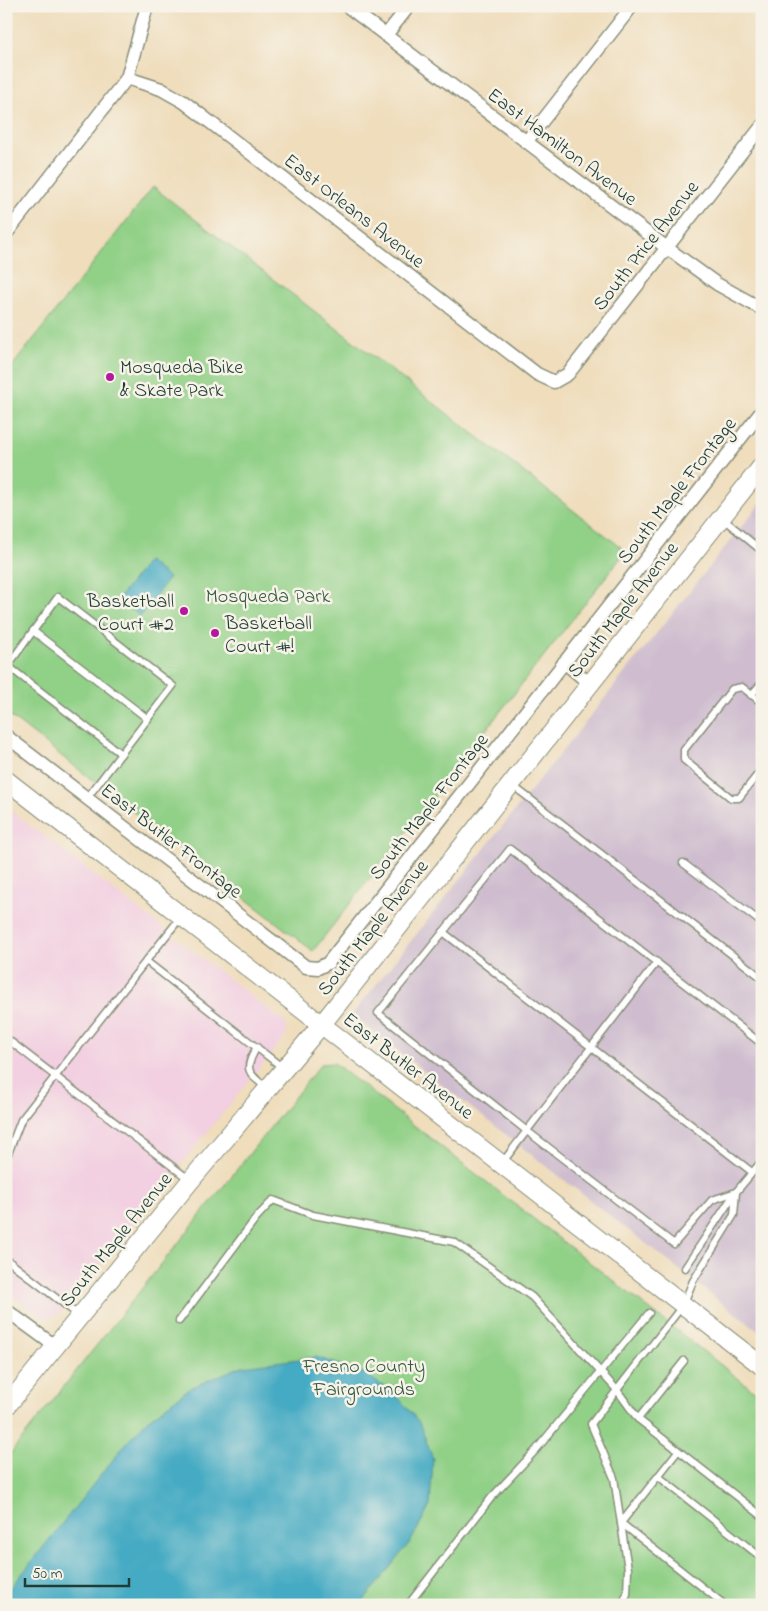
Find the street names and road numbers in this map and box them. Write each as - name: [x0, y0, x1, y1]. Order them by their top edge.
- street label: East Hamilton Avenue: [480, 82, 643, 214]
- street label: East Orleans Avenue: [277, 148, 430, 276]
- street label: South Price Avenue: [587, 175, 707, 318]
- street label: South Maple Frontage: [611, 412, 746, 572]
- street label: South Maple Avenue: [561, 536, 687, 685]
- street label: South Maple Frontage: [363, 728, 498, 888]
- street label: East Butler Frontage: [93, 777, 248, 908]
- street label: South Maple Avenue: [311, 854, 437, 1003]
- street label: East Butler Avenue: [336, 1006, 479, 1128]
- street label: South Maple Avenue: [53, 1167, 181, 1314]

